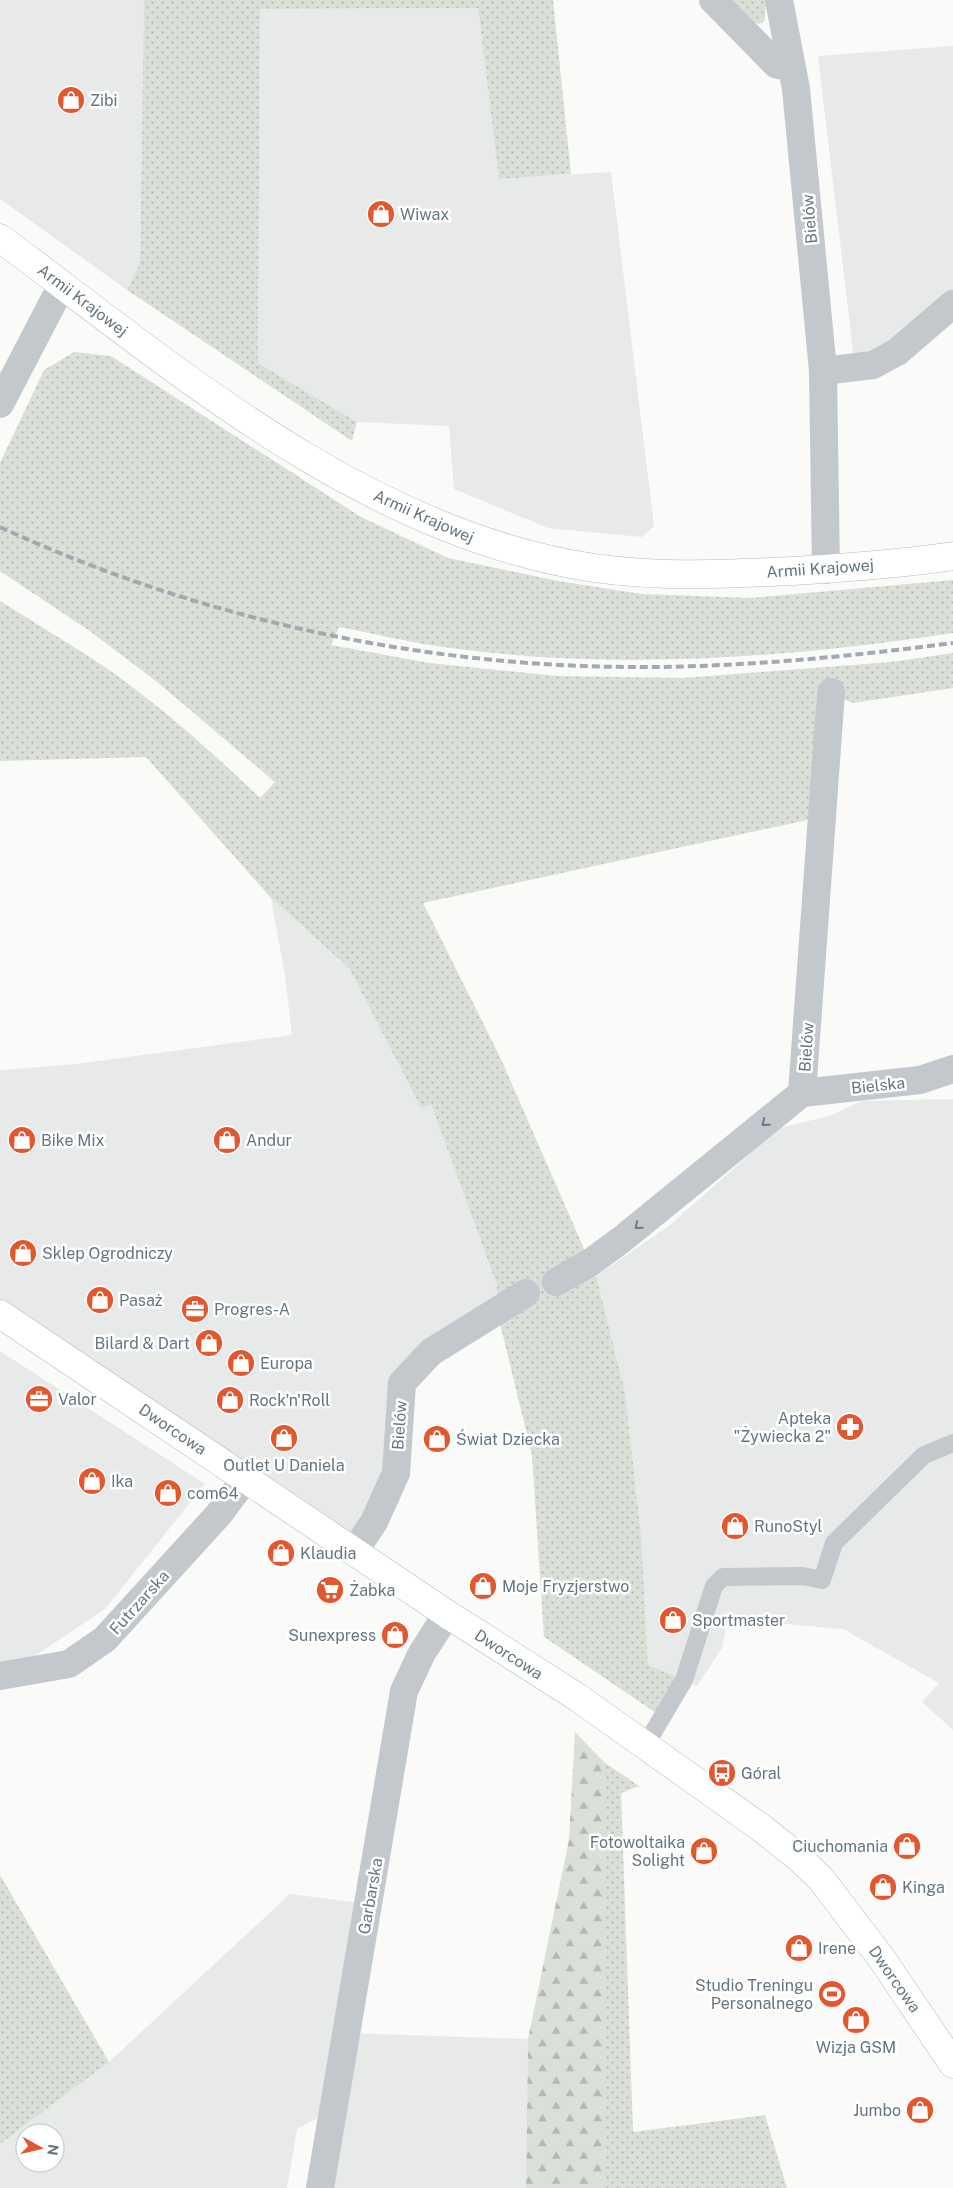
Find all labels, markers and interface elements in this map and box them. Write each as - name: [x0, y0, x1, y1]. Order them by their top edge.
- shop icon: Zibi: [56, 85, 86, 115]
- place label: Zibi: [90, 91, 118, 110]
- street label: Bielów: [798, 193, 821, 245]
- shop icon: Wiwax: [366, 199, 396, 229]
- place label: Wiwax: [400, 205, 449, 224]
- street label: Armii Krajowej: [34, 260, 131, 340]
- street label: Armii Krajowej: [371, 486, 477, 547]
- street label: Armii Krajowej: [766, 555, 874, 582]
- street label: Bielów: [795, 1021, 818, 1072]
- street label: Bielska: [850, 1073, 906, 1098]
- one-way arrow: [761, 1118, 770, 1127]
- shop icon: Bike Mix: [7, 1125, 37, 1155]
- shop icon: Andur: [212, 1125, 242, 1155]
- place label: Bike Mix: [41, 1131, 104, 1150]
- place label: Andur: [246, 1131, 292, 1150]
- one-way arrow: [635, 1220, 644, 1229]
- shop icon: Sklep Ogrodniczy: [8, 1238, 38, 1268]
- place label: Sklep Ogrodniczy: [42, 1244, 173, 1263]
- shop icon: Pasaż: [85, 1285, 115, 1315]
- place label: Pasaż: [119, 1291, 163, 1310]
- office icon: Progres-A: [180, 1294, 210, 1324]
- place label: Progres-A: [214, 1300, 290, 1319]
- shop icon: Bilard & Dart: [194, 1328, 224, 1358]
- place label: Bilard & Dart: [95, 1334, 190, 1353]
- shop icon: Europa: [226, 1348, 256, 1378]
- place label: Europa: [260, 1354, 313, 1373]
- office icon: Valor: [24, 1384, 54, 1414]
- shop icon: Rock'n'Roll: [215, 1385, 245, 1415]
- place label: Valor: [58, 1390, 97, 1409]
- place label: Rock'n'Roll: [249, 1391, 330, 1410]
- street label: Bielów: [388, 1399, 411, 1450]
- street label: Dworcowa: [135, 1400, 210, 1459]
- place label: Apteka "Żywiecka 2": [734, 1409, 831, 1446]
- pharmacy icon: Apteka "Żywiecka 2": [835, 1412, 865, 1442]
- shop icon: Outlet U Daniela: [269, 1423, 299, 1453]
- shop icon: Świat Dziecka: [422, 1424, 452, 1454]
- place label: Świat Dziecka: [456, 1429, 560, 1449]
- place label: Outlet U Daniela: [223, 1456, 345, 1475]
- shop icon: Ika: [77, 1466, 107, 1496]
- place label: Ika: [111, 1472, 133, 1491]
- shop icon: com64: [153, 1478, 183, 1508]
- place label: com64: [187, 1484, 239, 1503]
- shop icon: RunoStyl: [720, 1511, 750, 1541]
- place label: RunoStyl: [754, 1517, 823, 1536]
- shop icon: Klaudia: [266, 1538, 296, 1568]
- place label: Klaudia: [300, 1544, 356, 1563]
- street label: Futrzarska: [106, 1566, 173, 1638]
- shop icon: Moje Fryzjerstwo: [468, 1571, 498, 1601]
- supermarket icon: Żabka: [315, 1575, 345, 1605]
- place label: Moje Fryzjerstwo: [502, 1577, 629, 1596]
- place label: Żabka: [349, 1580, 395, 1600]
- shop icon: Sportmaster: [658, 1605, 688, 1635]
- place label: Sportmaster: [692, 1611, 785, 1630]
- shop icon: Sunexpress: [380, 1620, 410, 1650]
- street label: Dworcowa: [471, 1625, 546, 1683]
- place label: Sunexpress: [288, 1626, 376, 1645]
- bus stop icon: Góral: [707, 1758, 737, 1788]
- place label: Góral: [741, 1764, 782, 1783]
- shop icon: Ciuchomania: [892, 1831, 922, 1861]
- place label: Fotowoltaika Solight: [590, 1833, 685, 1870]
- shop icon: Fotowoltaika Solight: [689, 1836, 719, 1866]
- place label: Ciuchomania: [792, 1837, 888, 1856]
- street label: Garbarska: [354, 1856, 387, 1936]
- shop icon: Kinga: [868, 1872, 898, 1902]
- place label: Kinga: [902, 1878, 945, 1897]
- shop icon: Irene: [784, 1933, 814, 1963]
- place label: Irene: [818, 1939, 856, 1958]
- street label: Dworcowa: [865, 1942, 925, 2016]
- place label: Studio Treningu Personalnego: [695, 1976, 813, 2013]
- sports icon: Studio Treningu Personalnego: [817, 1979, 847, 2009]
- shop icon: Wizja GSM: [841, 2005, 871, 2035]
- place label: Wizja GSM: [816, 2038, 896, 2057]
- shop icon: Jumbo: [905, 2095, 935, 2125]
- place label: Jumbo: [853, 2101, 901, 2120]
- north arrow: [15, 2123, 65, 2173]
- text: N: [44, 2143, 62, 2156]

